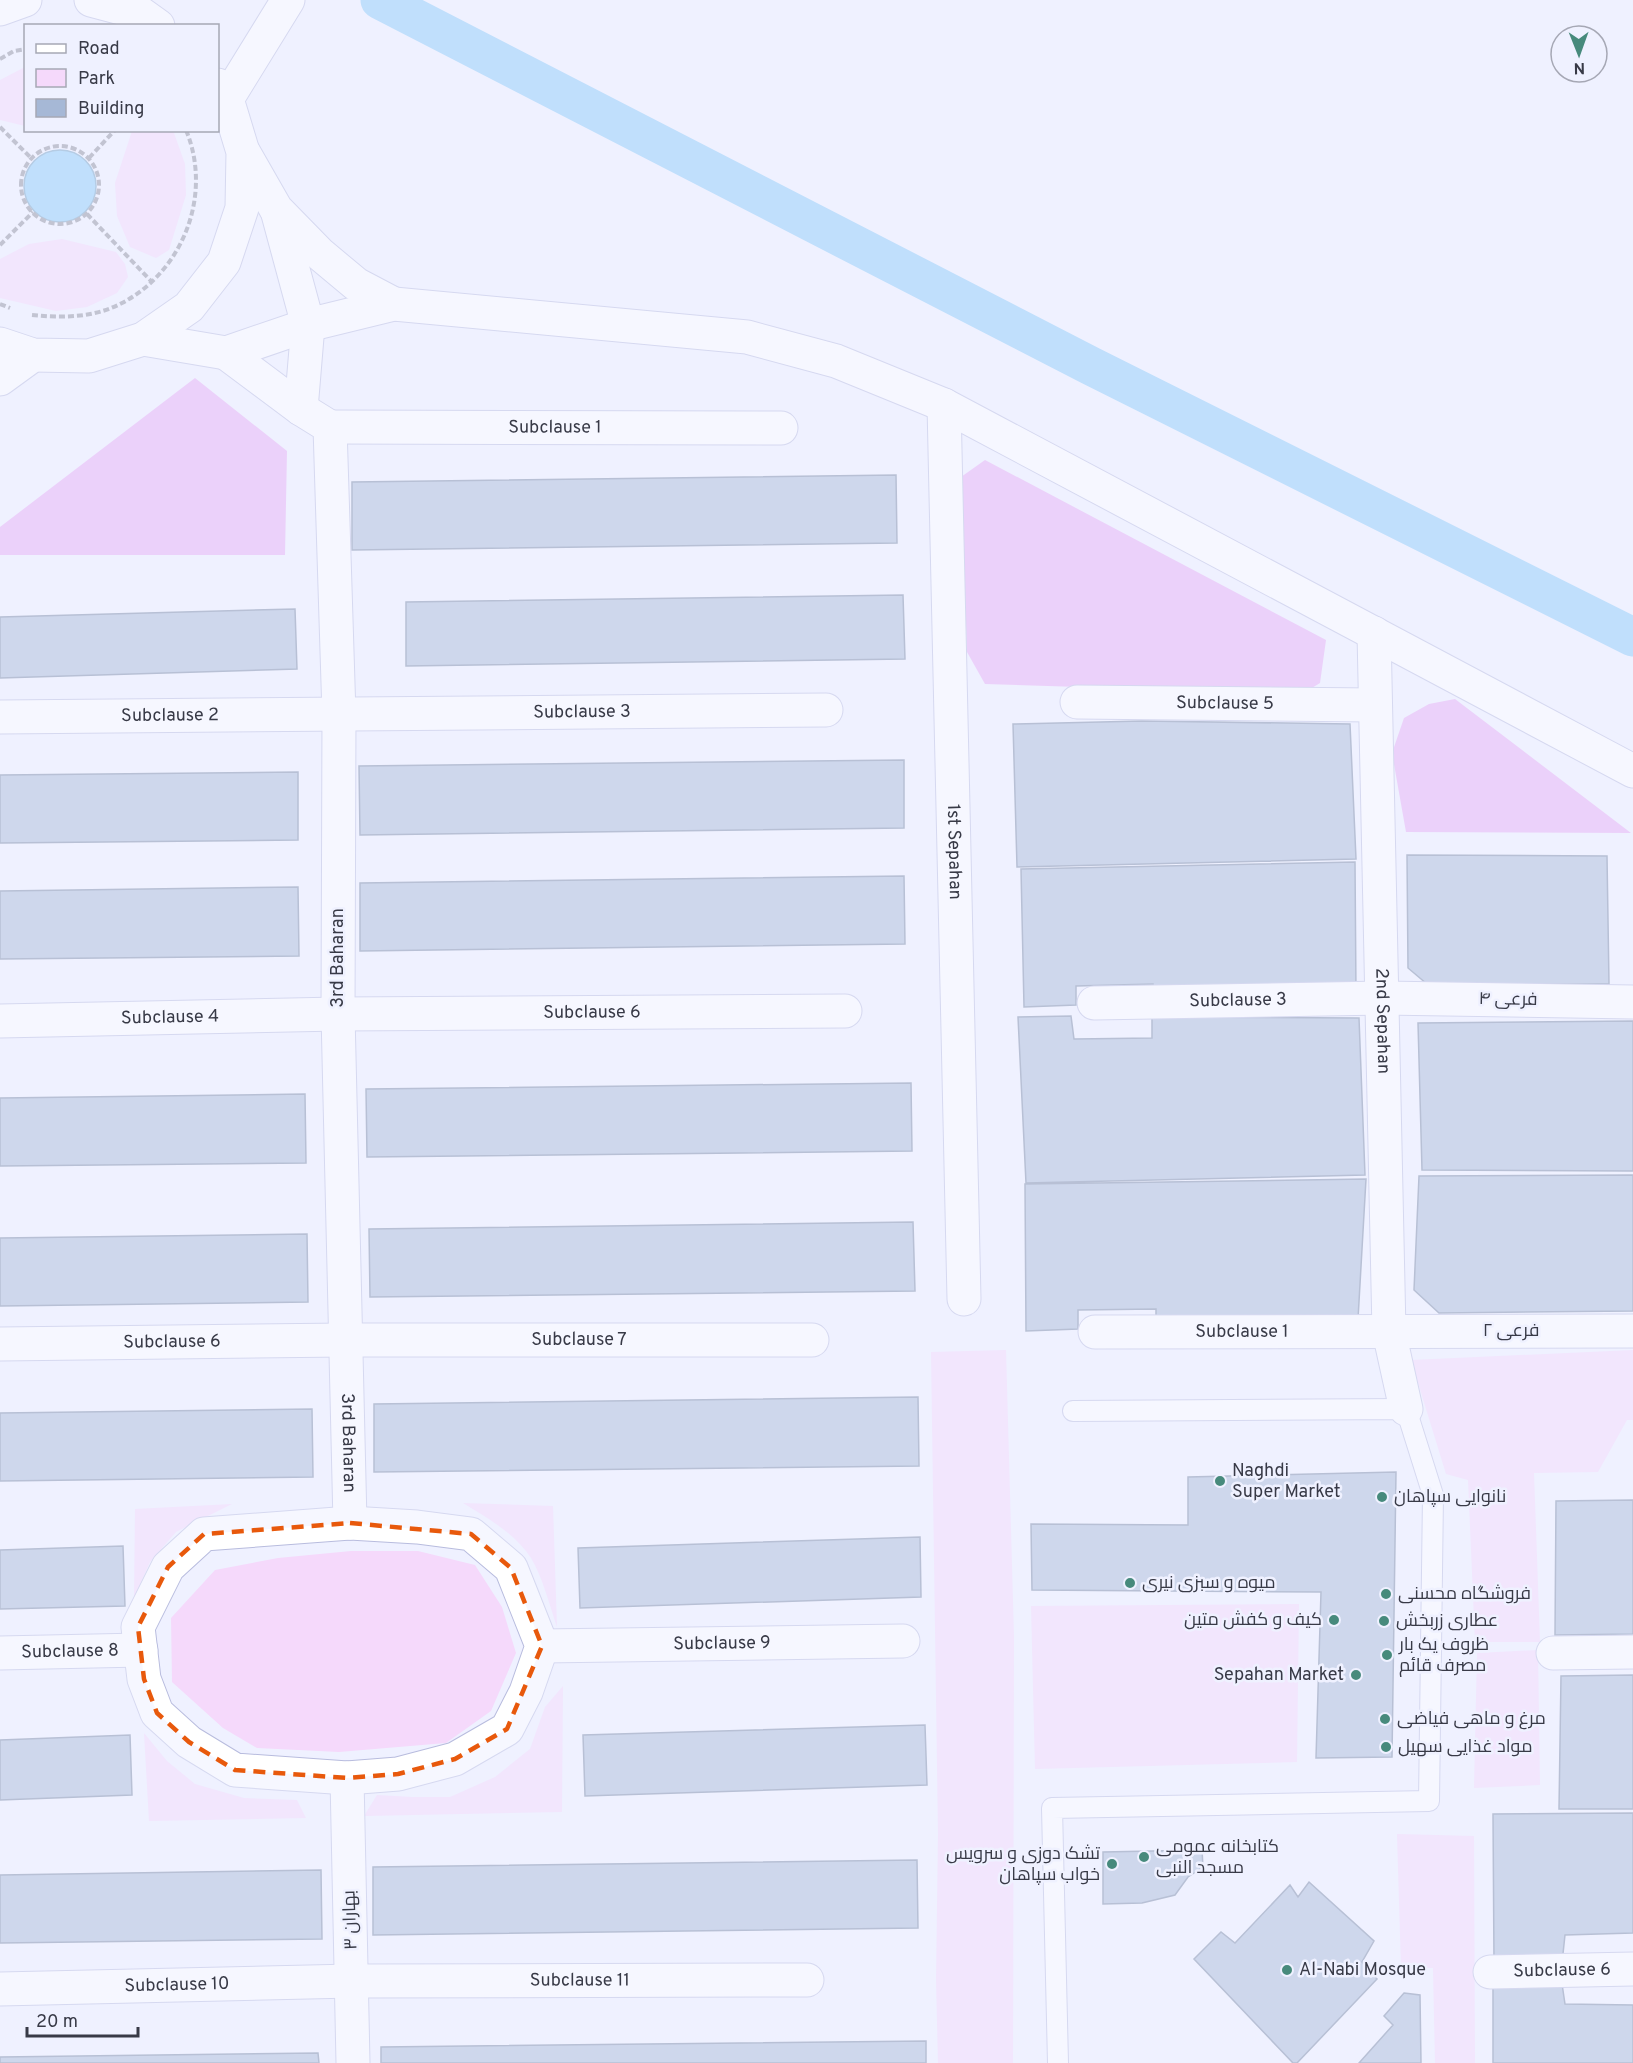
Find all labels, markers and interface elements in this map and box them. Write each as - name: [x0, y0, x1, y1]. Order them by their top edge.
- legend: [24, 24, 219, 132]
- north arrow: [1549, 24, 1609, 84]
- text: Road: [78, 38, 120, 61]
- text: N: [1573, 57, 1585, 77]
- text: Park: [78, 68, 115, 91]
- text: Building: [78, 98, 144, 121]
- street label: Subclause 1: [508, 416, 602, 439]
- street label: Subclause 5: [1176, 692, 1274, 715]
- street label: Subclause 3: [533, 700, 631, 724]
- street label: Subclause 2: [121, 704, 219, 727]
- street label: 1st Sepahan: [941, 804, 967, 900]
- street label: 3rd Baharan: [327, 908, 350, 1008]
- street label: 2nd Sepahan: [1370, 968, 1395, 1074]
- street label: Subclause 3: [1189, 988, 1287, 1013]
- street label: فرعی ۴: [1478, 988, 1538, 1012]
- street label: Subclause 6: [543, 1001, 641, 1024]
- street label: Subclause 4: [121, 1005, 219, 1030]
- street label: Subclause 1: [1195, 1320, 1289, 1343]
- street label: فرعی ۲: [1483, 1320, 1539, 1343]
- street label: Subclause 7: [531, 1329, 627, 1352]
- street label: Subclause 6: [123, 1330, 221, 1354]
- street label: 3rd Baharan: [335, 1393, 361, 1493]
- place label: Naghdi Super Market: [1232, 1460, 1340, 1504]
- marker: Naghdi Super Market: [1213, 1474, 1227, 1488]
- place label: نانوایی سپاهان: [1394, 1486, 1506, 1509]
- marker: نانوایی سپاهان: [1375, 1490, 1389, 1504]
- place label: میوه و سبزی نیری: [1142, 1572, 1276, 1595]
- marker: میوه و سبزی نیری: [1123, 1576, 1137, 1590]
- place label: فروشگاه محسنی: [1398, 1583, 1531, 1606]
- marker: فروشگاه محسنی: [1379, 1587, 1393, 1601]
- place label: کیف و کفش متین: [1184, 1609, 1322, 1632]
- place label: عطاری زربخش: [1396, 1610, 1498, 1633]
- marker: کیف و کفش متین: [1327, 1613, 1341, 1627]
- marker: عطاری زربخش: [1377, 1614, 1391, 1628]
- street label: Subclause 9: [673, 1631, 771, 1656]
- place label: ظروف یک بار مصرف قائم: [1398, 1634, 1489, 1678]
- street label: Subclause 8: [21, 1639, 119, 1664]
- marker: ظروف یک بار مصرف قائم: [1380, 1648, 1394, 1662]
- place label: Sepahan Market: [1214, 1664, 1344, 1687]
- marker: Sepahan Market: [1349, 1668, 1363, 1682]
- place label: مرغ و ماهی فیاضی: [1397, 1708, 1546, 1731]
- marker: مرغ و ماهی فیاضی: [1378, 1712, 1392, 1726]
- place label: مواد غذایی سهیل: [1398, 1736, 1532, 1759]
- marker: مواد غذایی سهیل: [1379, 1740, 1393, 1754]
- place label: کتابخانه عمومی مسجد النبی: [1156, 1836, 1279, 1880]
- place label: تشک دوزی و سرویس خواب سپاهان: [946, 1843, 1100, 1887]
- marker: کتابخانه عمومی مسجد النبی: [1137, 1850, 1151, 1864]
- marker: تشک دوزی و سرویس خواب سپاهان: [1105, 1857, 1119, 1871]
- street label: بهاران ۳: [338, 1890, 364, 1950]
- street label: Subclause 6: [1513, 1958, 1611, 1983]
- place label: Al-Nabi Mosque: [1299, 1959, 1426, 1982]
- marker: Al-Nabi Mosque: [1280, 1963, 1294, 1977]
- street label: Subclause 11: [530, 1969, 630, 1992]
- street label: Subclause 10: [124, 1972, 230, 1998]
- scale bar: [27, 2000, 138, 2038]
- text: 20 m: [36, 2011, 78, 2034]

